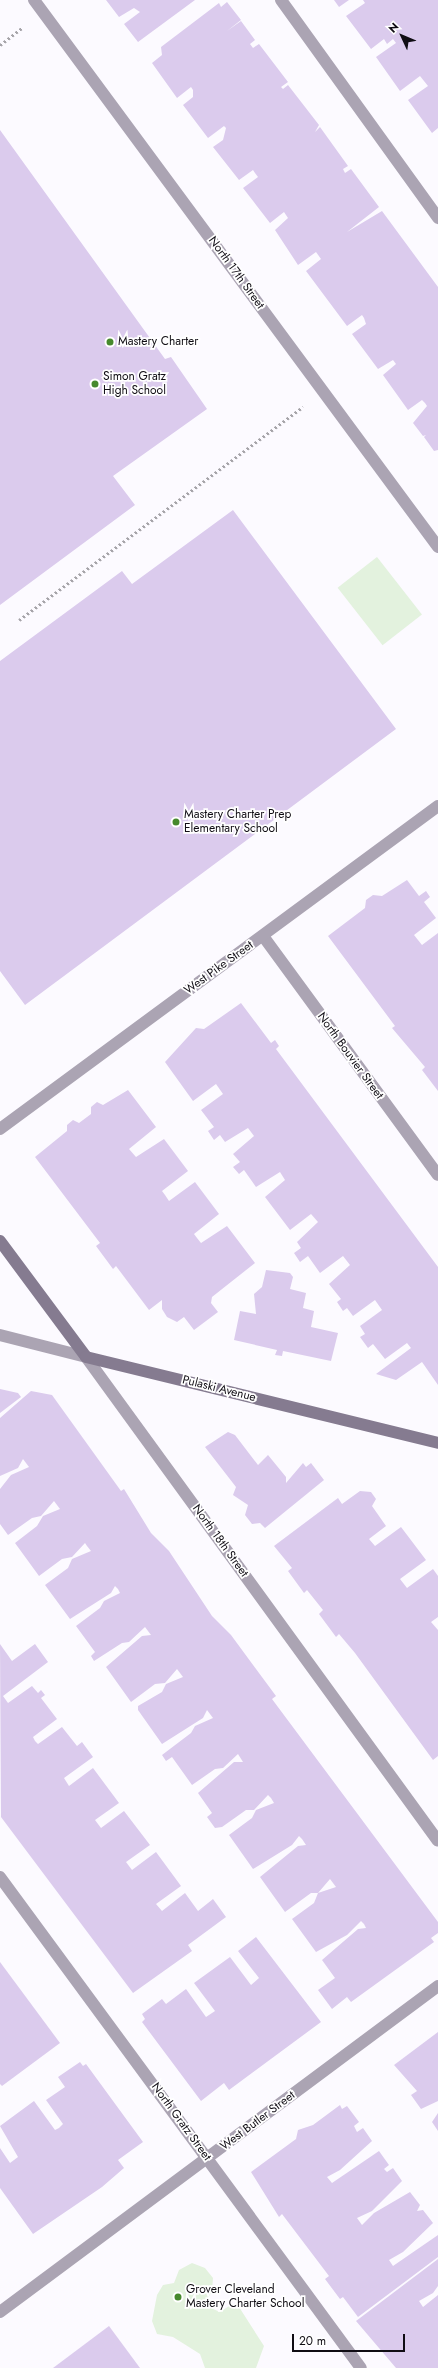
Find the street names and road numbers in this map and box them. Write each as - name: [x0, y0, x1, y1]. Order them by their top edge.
- street label: North 17th Street: [205, 234, 267, 312]
- street label: West Pike Street: [182, 938, 256, 998]
- street label: North Bouvier Street: [314, 1010, 386, 1102]
- street label: Pulaski Avenue: [181, 1373, 257, 1405]
- street label: North 18th Street: [189, 1502, 251, 1580]
- street label: North Gratz Street: [148, 2080, 214, 2164]
- street label: West Butler Street: [218, 2088, 298, 2154]

